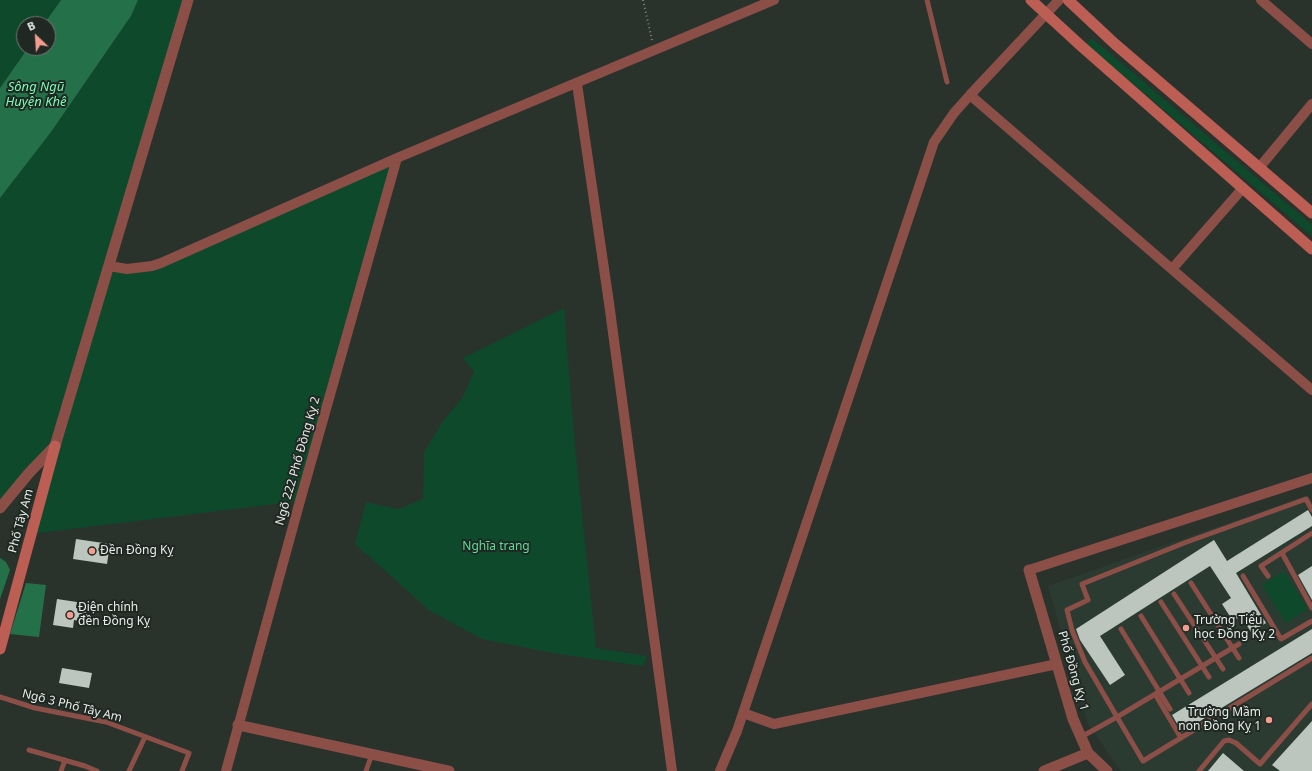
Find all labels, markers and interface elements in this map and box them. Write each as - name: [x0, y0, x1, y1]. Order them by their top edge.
- north arrow: [16, 16, 56, 56]
- text: B: [25, 17, 38, 34]
- water label: Sông Ngũ Huyện Khê: [5, 79, 67, 110]
- street label: Ngõ 222 Phố Đồng Kỵ 2: [273, 395, 323, 527]
- street label: Phố Tây Am: [6, 487, 36, 555]
- park label: Nghĩa trang: [462, 540, 530, 554]
- place label: Đền Đồng Kỵ: [100, 544, 174, 558]
- marker: Đền Đồng Kỵ: [87, 546, 97, 556]
- place label: Điện chính đền Đồng Kỵ: [78, 601, 150, 629]
- marker: Điện chính đền Đồng Kỵ: [65, 610, 75, 620]
- place label: Trường Tiểu học Đồng Kỵ 2: [1194, 614, 1275, 642]
- marker: Trường Tiểu học Đồng Kỵ 2: [1181, 623, 1191, 633]
- street label: Phố Đồng Kỵ 1: [1055, 629, 1091, 713]
- street label: Ngõ 3 Phố Tây Am: [21, 687, 123, 725]
- place label: Trường Mầm non Đồng Kỵ 1: [1178, 706, 1261, 734]
- marker: Trường Mầm non Đồng Kỵ 1: [1264, 715, 1274, 725]

